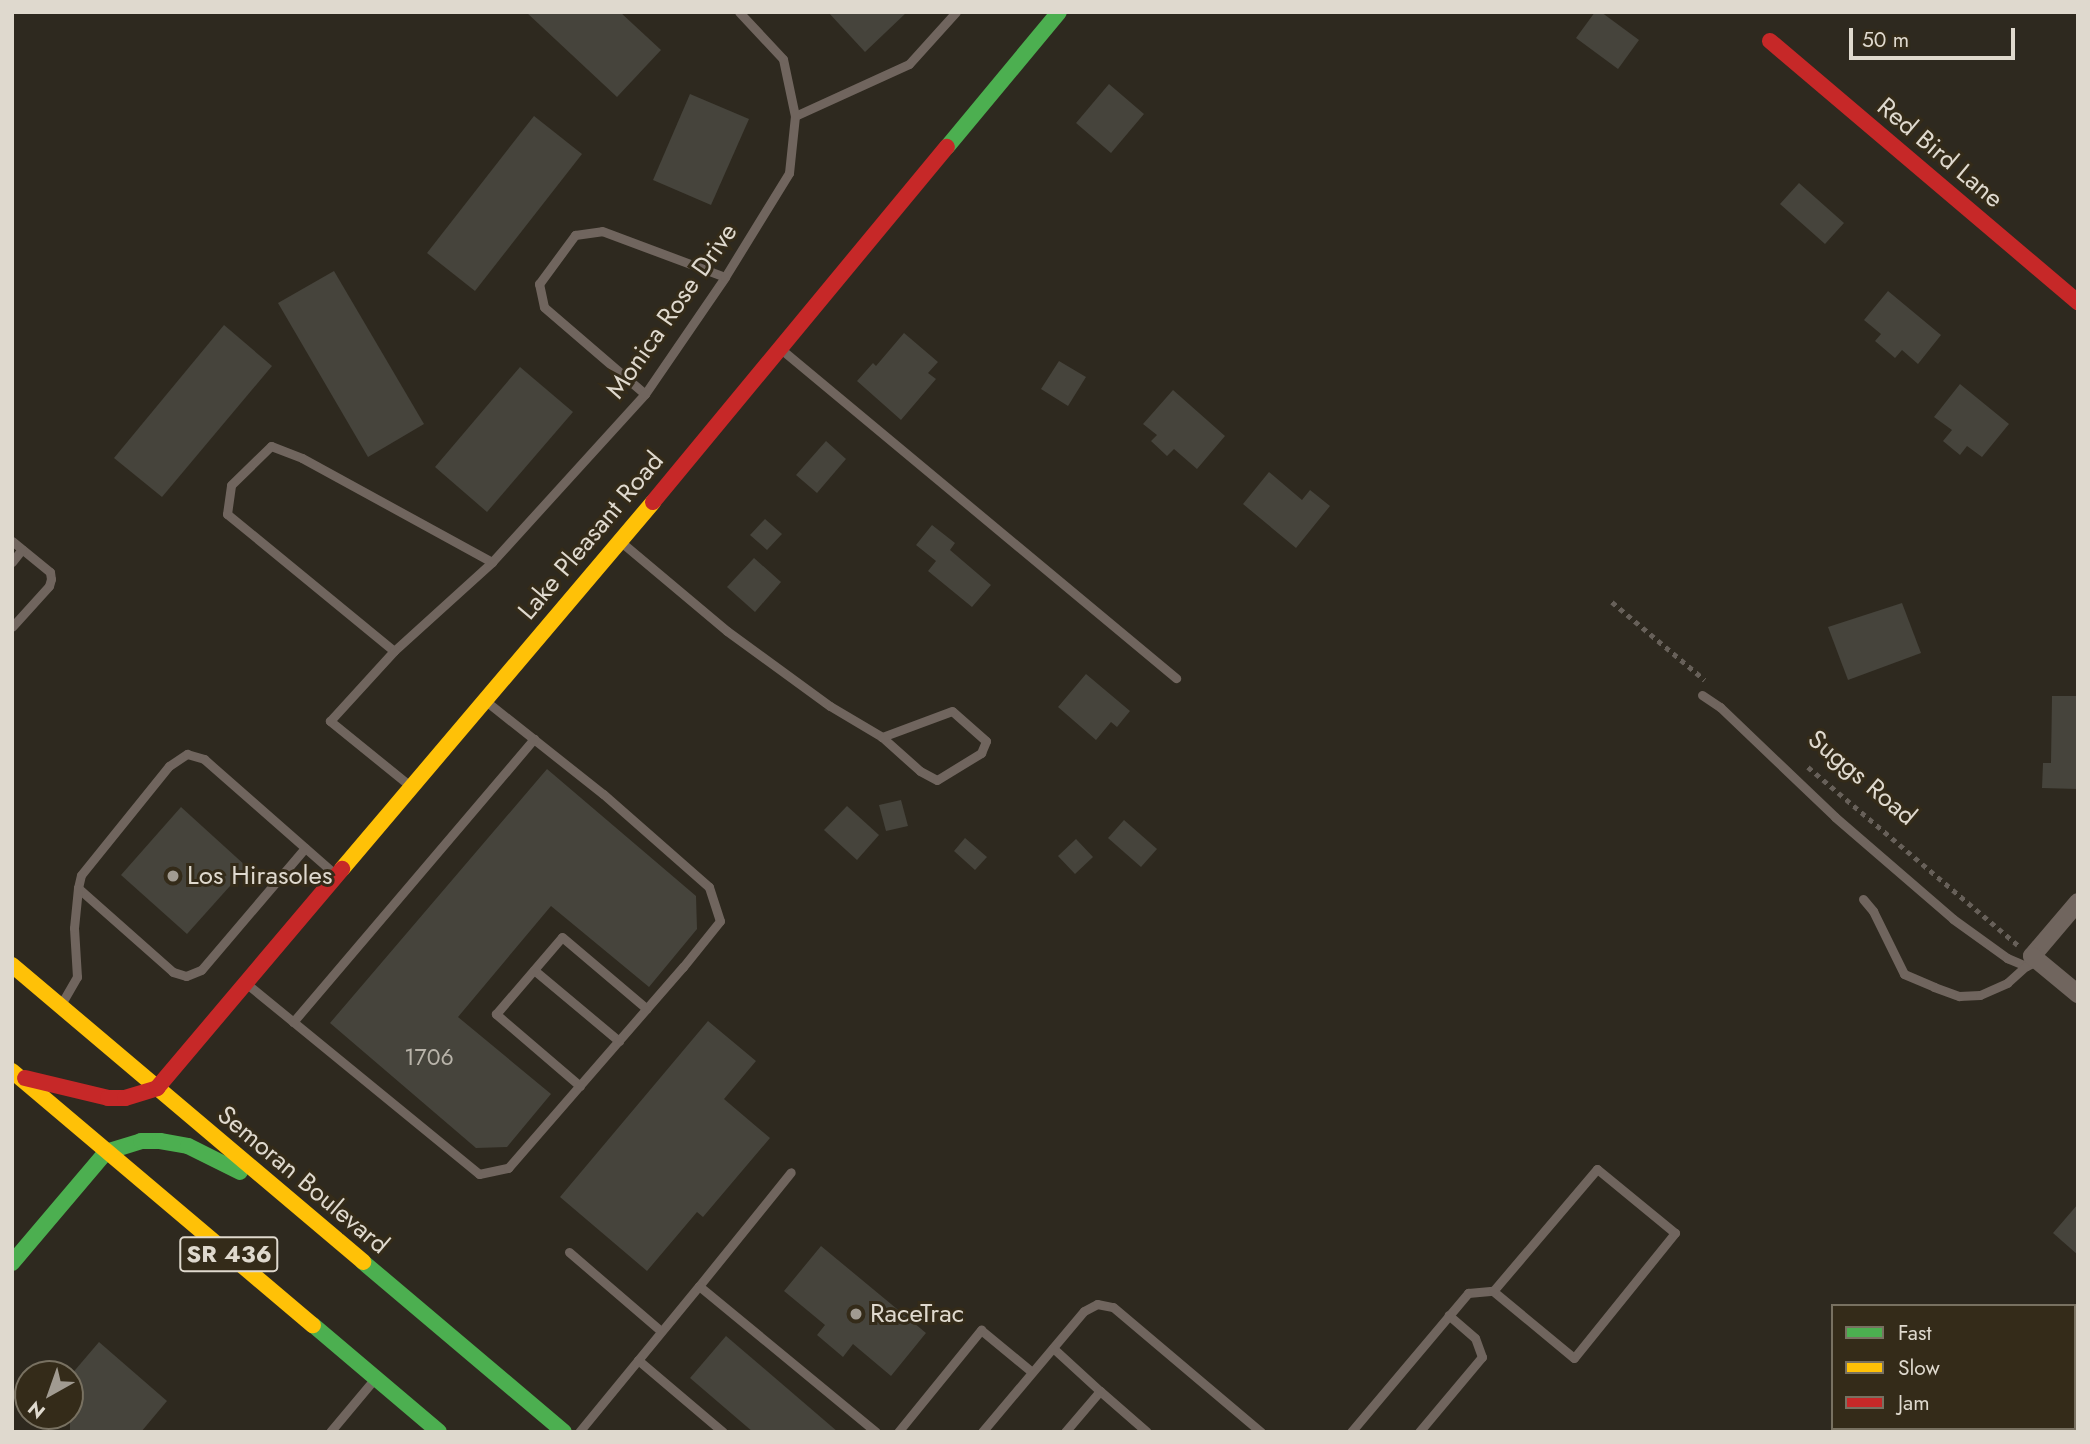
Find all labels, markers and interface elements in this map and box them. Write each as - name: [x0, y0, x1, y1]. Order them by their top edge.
- scale bar: [1852, 14, 2018, 58]
- text: 50 m: [1862, 25, 1909, 55]
- street label: Red Bird Lane: [1871, 91, 2009, 215]
- street label: Monica Rose Drive: [600, 217, 744, 405]
- street label: Lake Pleasant Road: [512, 446, 670, 626]
- street label: Suggs Road: [1801, 724, 1923, 832]
- place label: Los Hirasoles: [187, 860, 332, 892]
- marker: Los Hirasoles: [165, 868, 181, 884]
- house number: 1706: [404, 1043, 454, 1071]
- street label: Semoran Boulevard: [211, 1099, 395, 1261]
- road number: SR 436: [178, 1234, 280, 1274]
- place label: RaceTrac: [870, 1298, 964, 1330]
- legend: [1831, 1304, 2076, 1430]
- marker: RaceTrac: [848, 1306, 864, 1322]
- text: Fast: [1898, 1318, 1931, 1348]
- text: Slow: [1898, 1353, 1940, 1383]
- north arrow: [14, 1360, 84, 1430]
- text: Jam: [1898, 1388, 1930, 1418]
- text: N: [22, 1395, 51, 1425]

